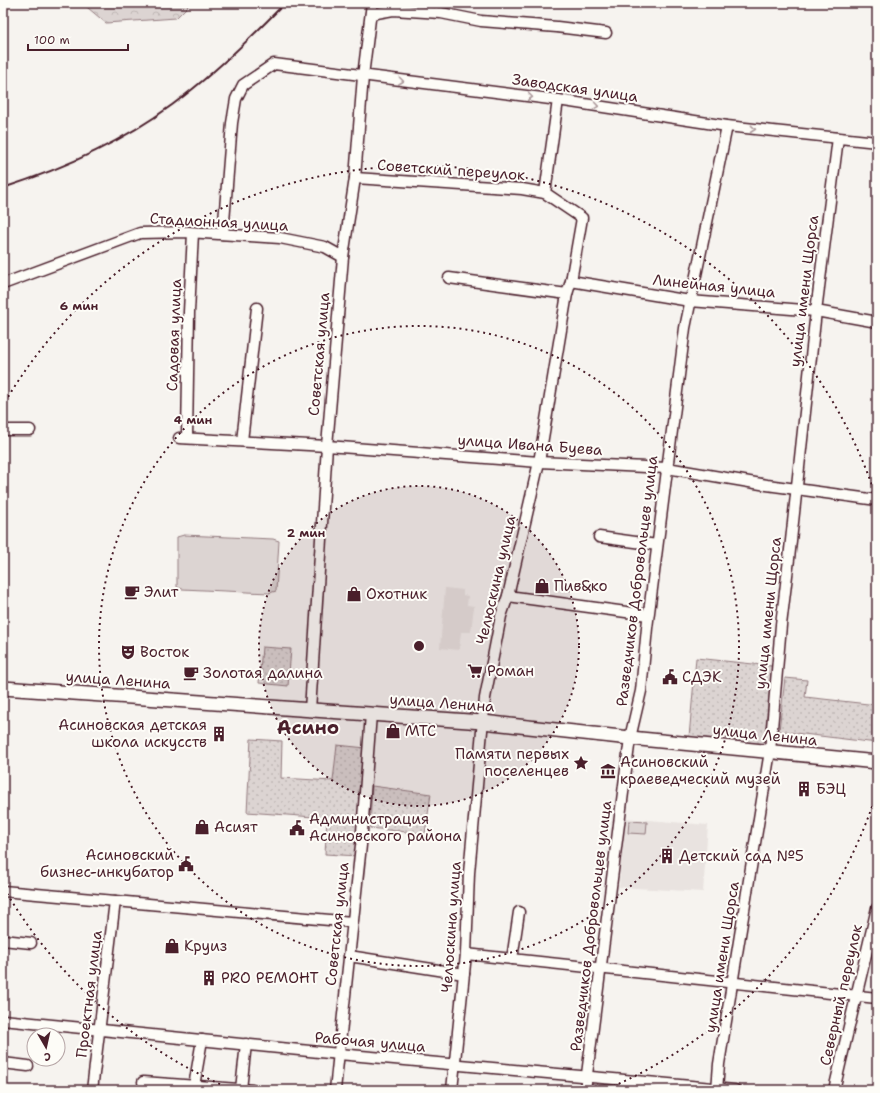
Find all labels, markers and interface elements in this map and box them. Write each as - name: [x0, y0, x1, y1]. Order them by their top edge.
- scale bar: [28, 26, 128, 52]
- text: 100 m: [34, 32, 70, 48]
- street label: Заводская улица: [511, 69, 640, 107]
- one-way arrow: [398, 76, 404, 85]
- one-way arrow: [527, 92, 533, 101]
- one-way arrow: [593, 101, 600, 110]
- one-way arrow: [750, 124, 756, 133]
- street label: Советский переулок: [376, 155, 526, 185]
- street label: Стадионная улица: [149, 208, 289, 236]
- street label: улица имени Щорса: [785, 213, 823, 368]
- street label: Линейная улица: [652, 270, 777, 302]
- street label: Садовая улица: [162, 278, 186, 392]
- street label: Советская улица: [304, 291, 334, 417]
- text: 6 мин: [60, 298, 98, 314]
- text: 4 мин: [174, 412, 212, 428]
- street label: улица Ивана Буева: [457, 430, 604, 460]
- street label: Разведчиков Добровольцев улица: [612, 454, 662, 708]
- street label: Челюскина улица: [471, 513, 521, 646]
- text: 2 мин: [287, 525, 325, 541]
- street label: улица имени Щорса: [750, 535, 786, 690]
- place label: Пив&ко: [554, 576, 608, 596]
- shop icon: Пив&ко: [533, 577, 551, 595]
- place label: Элит: [144, 582, 179, 602]
- cafe icon: Элит: [123, 583, 141, 601]
- place label: Охотник: [366, 584, 427, 604]
- shop icon: Охотник: [345, 585, 363, 603]
- centre of rings: [412, 639, 426, 653]
- place label: Восток: [140, 642, 189, 662]
- theatre icon: Восток: [119, 643, 137, 661]
- place label: Роман: [487, 661, 534, 681]
- supermarket icon: Роман: [466, 662, 484, 680]
- place label: Золотая далина: [203, 663, 323, 683]
- cafe icon: Золотая далина: [182, 664, 200, 682]
- street label: улица Ленина: [65, 666, 172, 694]
- place label: СДЭК: [682, 667, 722, 687]
- public building icon: СДЭК: [661, 668, 679, 686]
- street label: улица Ленина: [389, 689, 496, 717]
- place label: Асиновская детская школа искусств: [58, 715, 207, 752]
- district label: Асино: [277, 715, 339, 740]
- street label: улица Ленина: [712, 720, 819, 751]
- place label: МТС: [405, 721, 436, 741]
- shop icon: МТС: [384, 722, 402, 740]
- building icon: Асиновская детская школа искусств: [210, 725, 228, 743]
- place label: Памяти первых поселенцев: [455, 744, 569, 781]
- place label: Асиновский краеведческий музей: [620, 752, 781, 789]
- place icon: Памяти первых поселенцев: [572, 754, 590, 772]
- museum icon: Асиновский краеведческий музей: [599, 762, 617, 780]
- place label: БЭЦ: [816, 779, 846, 799]
- building icon: БЭЦ: [795, 780, 813, 798]
- street label: Разведчиков Добровольцев улица: [566, 799, 616, 1053]
- place label: Администрация Асиновского района: [309, 809, 462, 846]
- place label: Асият: [214, 817, 258, 837]
- shop icon: Асият: [193, 818, 211, 836]
- public building icon: Администрация Асиновского района: [288, 819, 306, 837]
- place label: Асиновский бизнес-инкубатор: [40, 845, 174, 882]
- place label: Детский сад №5: [679, 846, 804, 866]
- building icon: Детский сад №5: [658, 847, 676, 865]
- public building icon: Асиновский бизнес-инкубатор: [177, 855, 195, 873]
- street label: Челюскина улица: [436, 860, 466, 993]
- street label: Советская улица: [321, 861, 353, 987]
- street label: улица имени Щорса: [700, 879, 744, 1034]
- street label: Северный переулок: [815, 922, 867, 1068]
- street label: Проектная улица: [71, 929, 107, 1059]
- place label: Круиз: [184, 936, 227, 956]
- shop icon: Круиз: [163, 937, 181, 955]
- place label: PRO РЕМОНТ: [221, 968, 319, 988]
- building icon: PRO РЕМОНТ: [200, 969, 218, 987]
- north arrow: [26, 1027, 66, 1067]
- street label: Рабочая улица: [314, 1027, 427, 1057]
- text: С: [43, 1048, 52, 1064]

